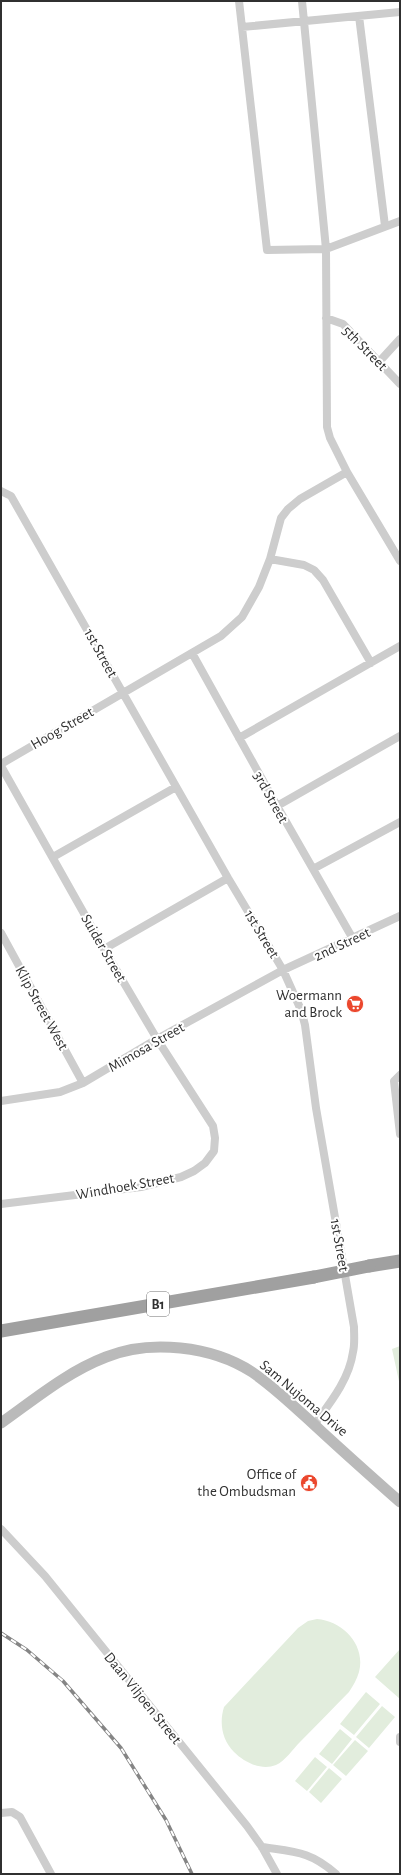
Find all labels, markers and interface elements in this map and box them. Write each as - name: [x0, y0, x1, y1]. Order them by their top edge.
- street label: 5th Street: [339, 323, 390, 374]
- street label: 1st Street: [81, 626, 120, 680]
- street label: Hoog Street: [28, 704, 96, 752]
- street label: 3rd Street: [250, 769, 291, 826]
- street label: 1st Street: [241, 908, 282, 961]
- street label: Suider Street: [78, 912, 129, 985]
- street label: 2nd Street: [312, 925, 373, 964]
- street label: Klip Street West: [12, 964, 71, 1053]
- place label: Woermann and Brock: [276, 988, 342, 1020]
- supermarket icon: Woermann and Brock: [345, 994, 365, 1014]
- street label: Mimosa Street: [106, 1020, 187, 1075]
- street label: Windhoek Street: [75, 1170, 175, 1202]
- street label: 1st Street: [327, 1218, 352, 1273]
- road number: B1: [147, 1292, 169, 1316]
- street label: Sam Nujoma Drive: [257, 1357, 351, 1439]
- place label: Office of the Ombudsman: [197, 1467, 297, 1499]
- public building icon: Office of the Ombudsman: [299, 1473, 319, 1493]
- street label: Daan Viljoen Street: [101, 1650, 184, 1747]

